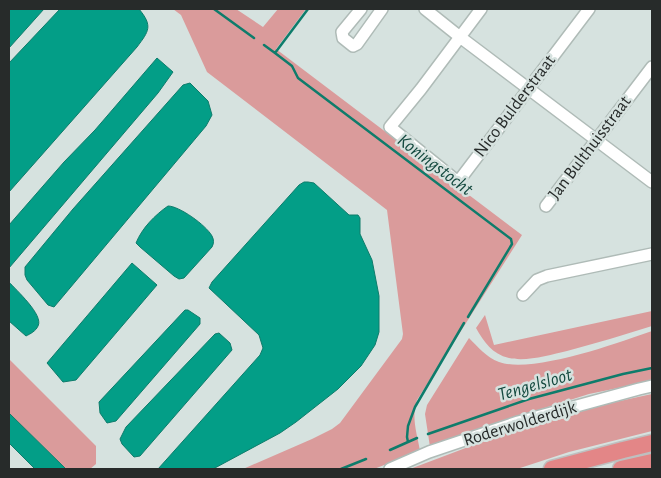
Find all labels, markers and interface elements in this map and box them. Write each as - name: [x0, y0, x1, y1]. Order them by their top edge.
- street label: Nico Bulderstraat: [471, 51, 559, 160]
- street label: Jan Bulthuisstraat: [545, 93, 635, 203]
- water label: Koningstocht: [394, 131, 477, 200]
- water label: Tengelsloot: [496, 365, 575, 405]
- street label: Roderwolderdijk: [461, 398, 579, 450]

